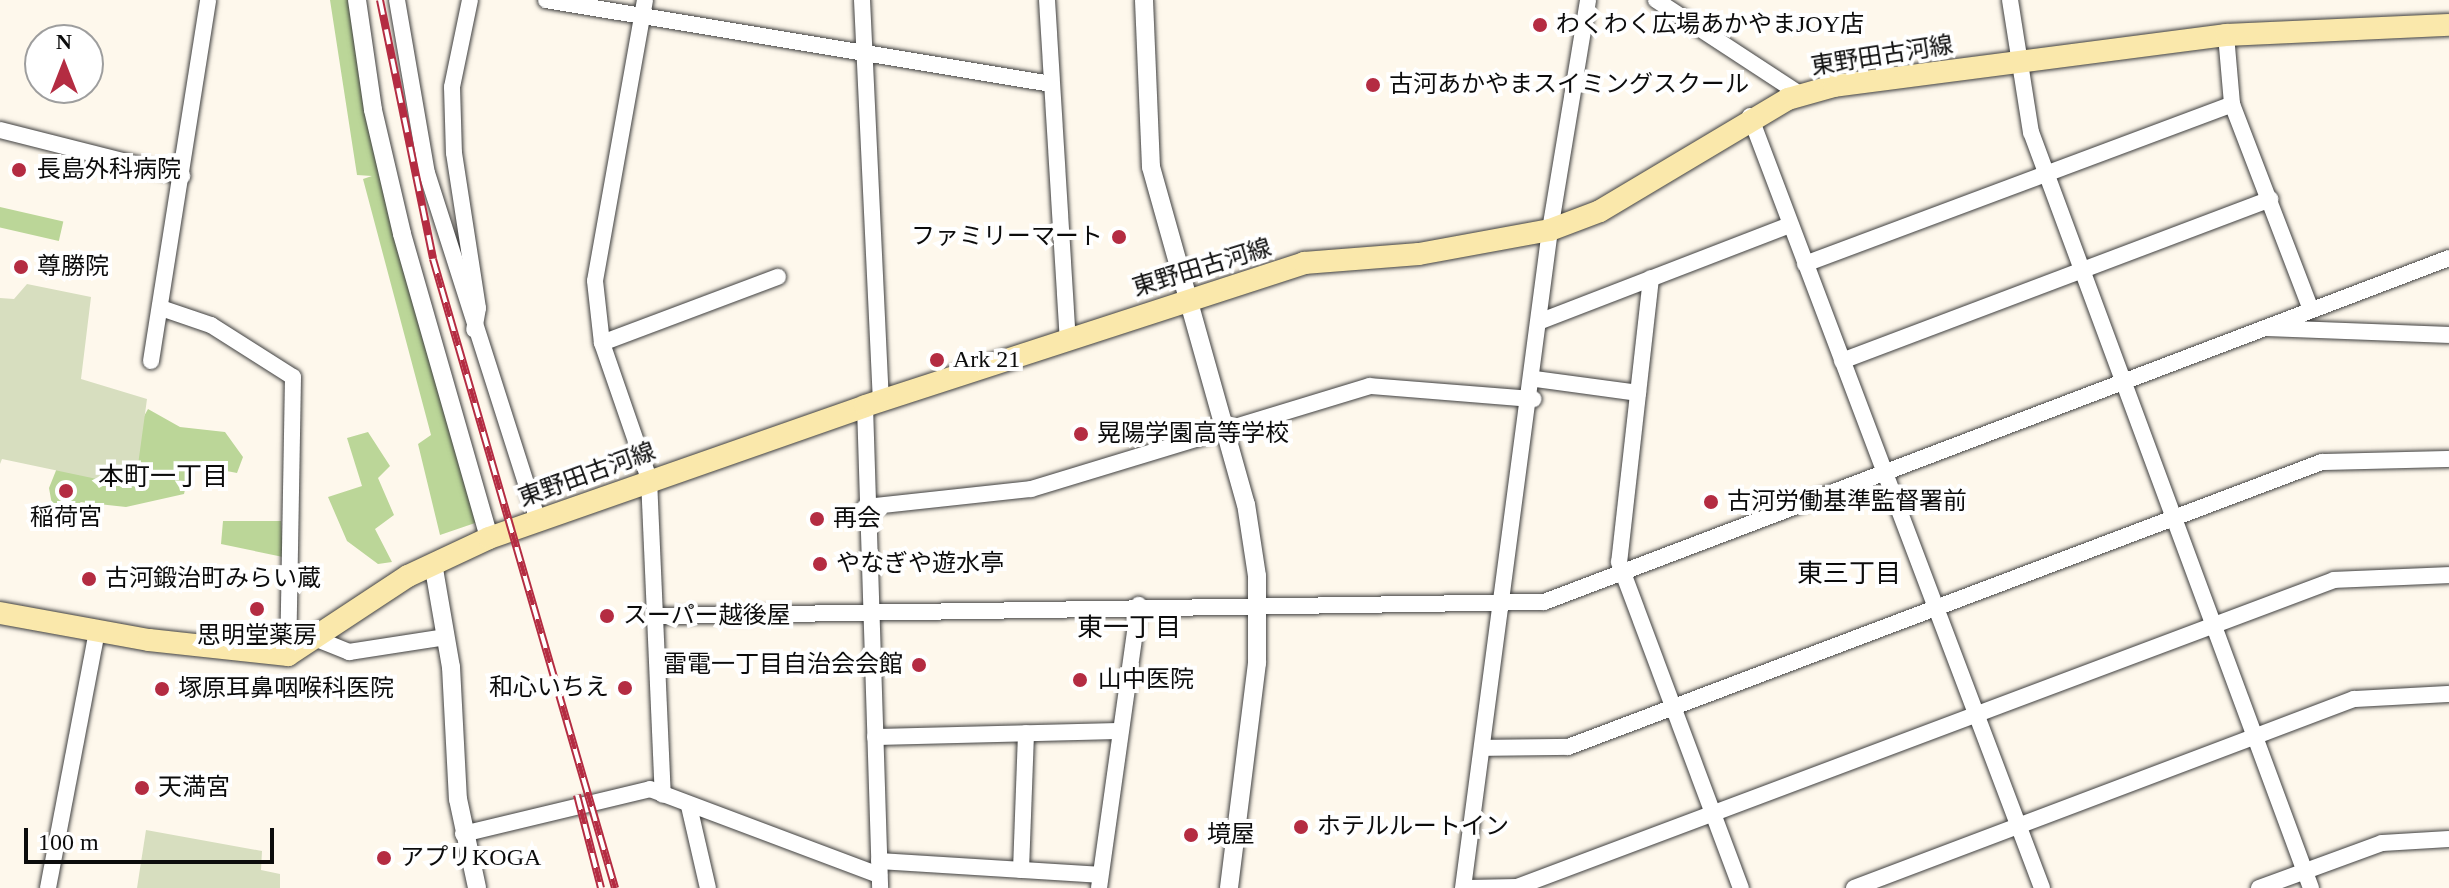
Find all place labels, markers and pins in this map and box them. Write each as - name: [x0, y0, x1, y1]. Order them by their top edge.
- place label: わくわく広場あかやまJOY店: [1556, 11, 1864, 39]
- marker: わくわく広場あかやまJOY店: [1531, 16, 1549, 34]
- place label: 古河あかやまスイミングスクール: [1389, 71, 1749, 99]
- marker: 古河あかやまスイミングスクール: [1364, 76, 1382, 94]
- place label: 長島外科病院: [37, 156, 181, 184]
- marker: 長島外科病院: [8, 159, 30, 181]
- place label: ファミリーマート: [911, 223, 1103, 251]
- marker: ファミリーマート: [1110, 228, 1128, 246]
- place label: 尊勝院: [37, 253, 109, 281]
- marker: 尊勝院: [12, 258, 30, 276]
- place label: Ark 21: [953, 346, 1020, 374]
- marker: Ark 21: [928, 351, 946, 369]
- place label: 晃陽学園高等学校: [1097, 420, 1289, 448]
- marker: 晃陽学園高等学校: [1072, 425, 1090, 443]
- marker: 稲荷宮: [57, 482, 75, 500]
- place label: 古河労働基準監督署前: [1727, 488, 1967, 516]
- marker: 古河労働基準監督署前: [1702, 493, 1720, 511]
- place label: 稲荷宮: [30, 504, 102, 532]
- place label: 再会: [833, 505, 881, 533]
- marker: 再会: [808, 510, 826, 528]
- place label: やなぎや遊水亭: [836, 550, 1004, 578]
- marker: やなぎや遊水亭: [811, 555, 829, 573]
- place label: 古河鍛治町みらい蔵: [105, 565, 321, 593]
- marker: 古河鍛治町みらい蔵: [80, 570, 98, 588]
- marker: 思明堂薬房: [248, 600, 266, 618]
- place label: スーパー越後屋: [623, 602, 791, 630]
- marker: スーパー越後屋: [598, 607, 616, 625]
- place label: 思明堂薬房: [197, 622, 317, 650]
- place label: 雷電一丁目自治会会館: [663, 651, 903, 679]
- marker: 雷電一丁目自治会会館: [910, 656, 928, 674]
- place label: 山中医院: [1098, 666, 1194, 694]
- marker: 山中医院: [1069, 669, 1091, 691]
- place label: 和心いちえ: [489, 674, 609, 702]
- place label: 塚原耳鼻咽喉科医院: [178, 675, 394, 703]
- marker: 和心いちえ: [616, 679, 634, 697]
- marker: 塚原耳鼻咽喉科医院: [153, 680, 171, 698]
- place label: 天満宮: [158, 774, 230, 802]
- marker: 天満宮: [133, 779, 151, 797]
- place label: ホテルルートイン: [1317, 813, 1509, 841]
- marker: ホテルルートイン: [1292, 818, 1310, 836]
- place label: 境屋: [1207, 821, 1255, 849]
- marker: 境屋: [1182, 826, 1200, 844]
- place label: アプリKOGA: [400, 844, 541, 872]
- marker: アプリKOGA: [375, 849, 393, 867]

